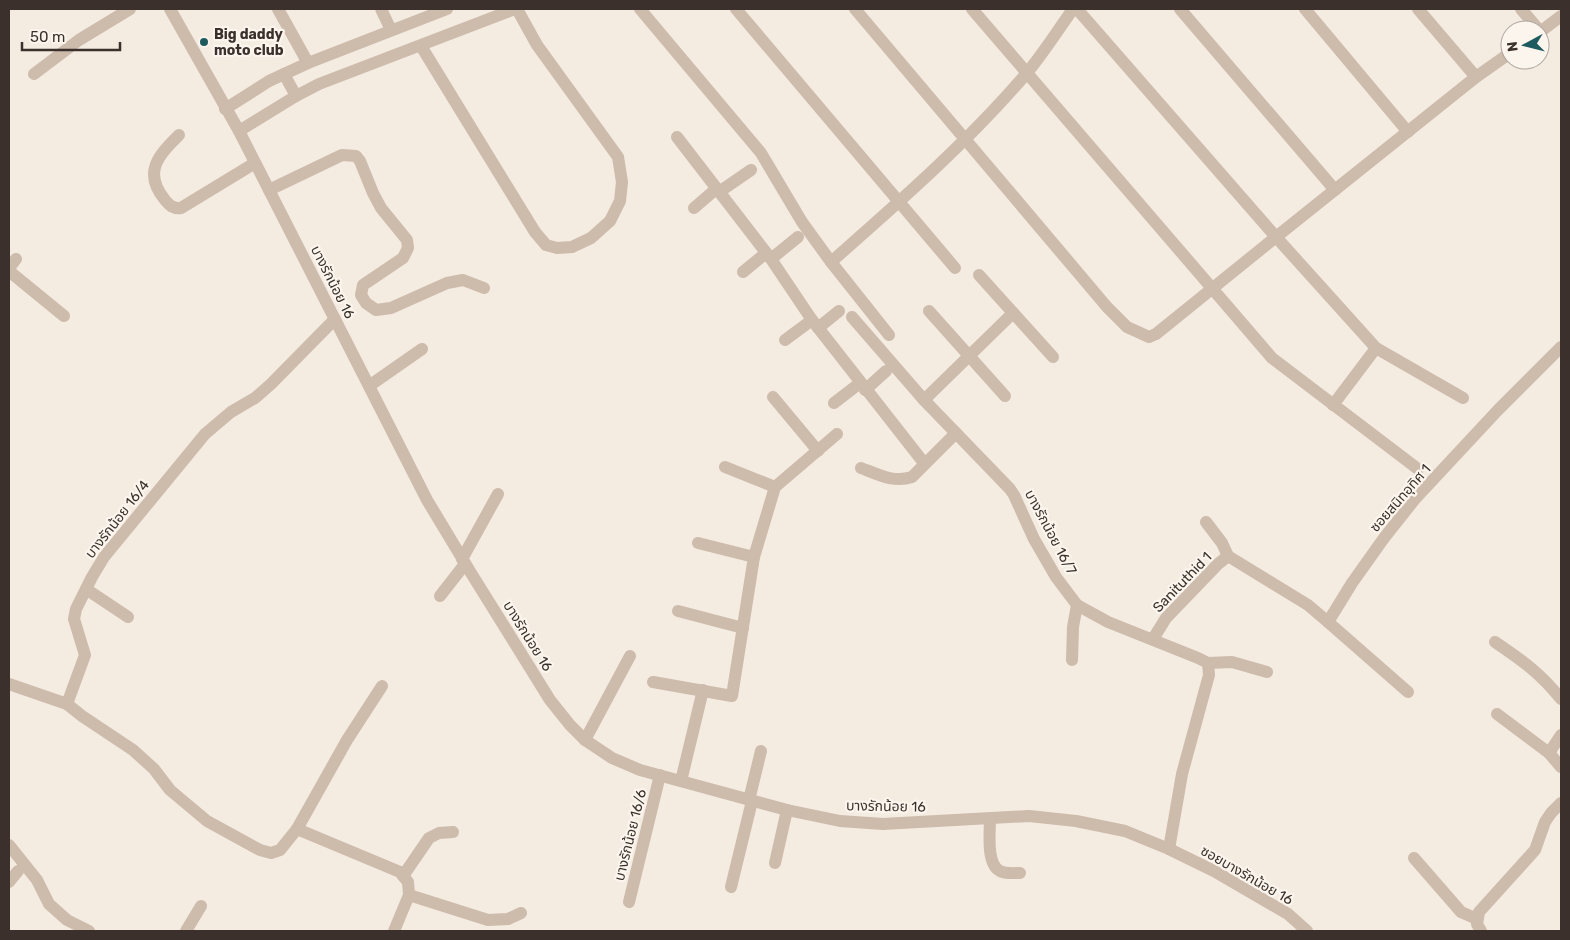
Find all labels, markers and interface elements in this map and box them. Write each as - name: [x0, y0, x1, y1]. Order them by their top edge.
- scale bar: [22, 20, 120, 52]
- north arrow: [1500, 20, 1550, 70]
- place label: Big daddy moto club: [214, 26, 284, 59]
- text: 50 m: [30, 28, 65, 46]
- marker: Big daddy moto club: [198, 36, 210, 48]
- text: N: [1504, 40, 1522, 53]
- street label: บางรักน้อย 16: [307, 243, 358, 322]
- street label: ซอยสนิทอุทิศ 1: [1366, 461, 1434, 536]
- street label: บางรักน้อย 16/4: [82, 477, 153, 562]
- street label: บางรักน้อย 16/7: [1021, 487, 1080, 578]
- street label: Sanituthid 1: [1149, 549, 1215, 616]
- street label: บางรักน้อย 16: [499, 598, 556, 675]
- street label: บางรักน้อย 16/6: [611, 787, 650, 883]
- street label: บางรักน้อย 16: [846, 797, 926, 816]
- street label: ซอยบางรักน้อย 16: [1198, 842, 1296, 909]

